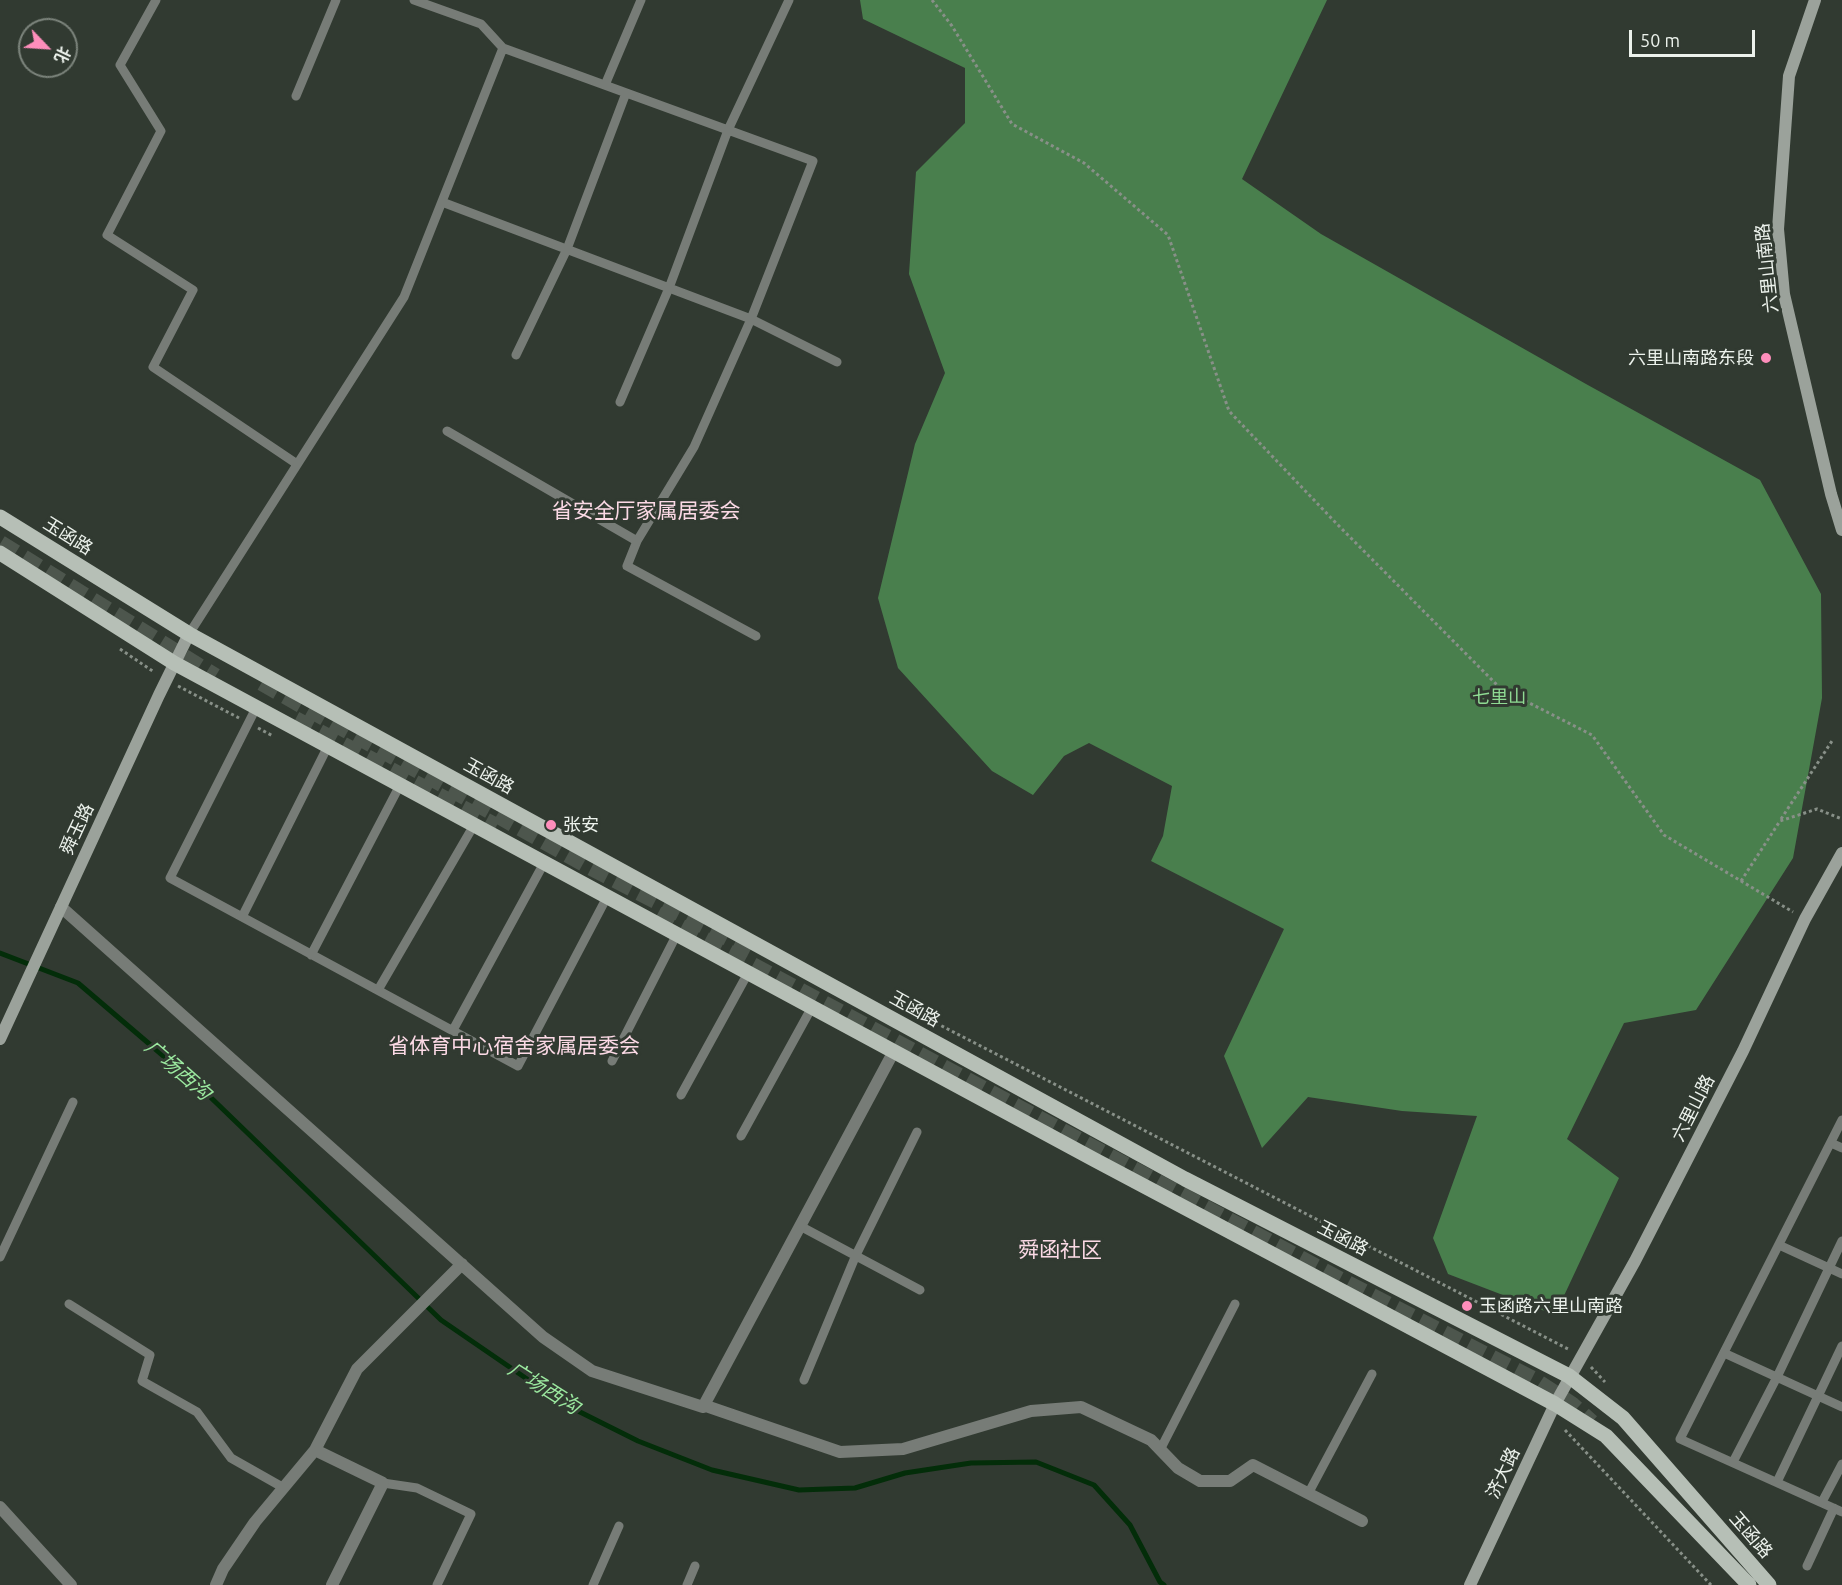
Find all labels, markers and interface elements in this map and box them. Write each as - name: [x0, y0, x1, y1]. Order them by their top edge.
- north arrow: [18, 18, 78, 78]
- scale bar: [1632, 18, 1758, 56]
- text: 50 m: [1640, 30, 1680, 50]
- text: 北: [51, 44, 74, 66]
- street label: 六里山南路: [1752, 222, 1782, 314]
- place label: 六里山南路东段: [1628, 347, 1754, 369]
- marker: 六里山南路东段: [1759, 351, 1773, 365]
- district label: 省安全厅家属居委会: [552, 498, 740, 524]
- street label: 玉函路: [39, 513, 97, 559]
- park label: 七里山: [1472, 686, 1526, 708]
- street label: 玉函路: [460, 753, 518, 799]
- street label: 舜玉路: [56, 800, 98, 858]
- place label: 张安: [563, 814, 599, 836]
- marker: 张安: [544, 818, 558, 832]
- street label: 玉函路: [886, 986, 944, 1032]
- district label: 省体育中心宿舍家属居委会: [388, 1033, 640, 1059]
- water label: 广场西沟: [140, 1035, 216, 1105]
- street label: 六里山路: [1667, 1071, 1719, 1145]
- street label: 玉函路: [1314, 1216, 1372, 1260]
- district label: 舜函社区: [1018, 1237, 1102, 1263]
- place label: 玉函路六里山南路: [1479, 1295, 1623, 1317]
- marker: 玉函路六里山南路: [1460, 1299, 1474, 1313]
- water label: 广场西沟: [504, 1357, 584, 1419]
- street label: 济大路: [1482, 1444, 1524, 1502]
- street label: 玉函路: [1725, 1508, 1777, 1562]

